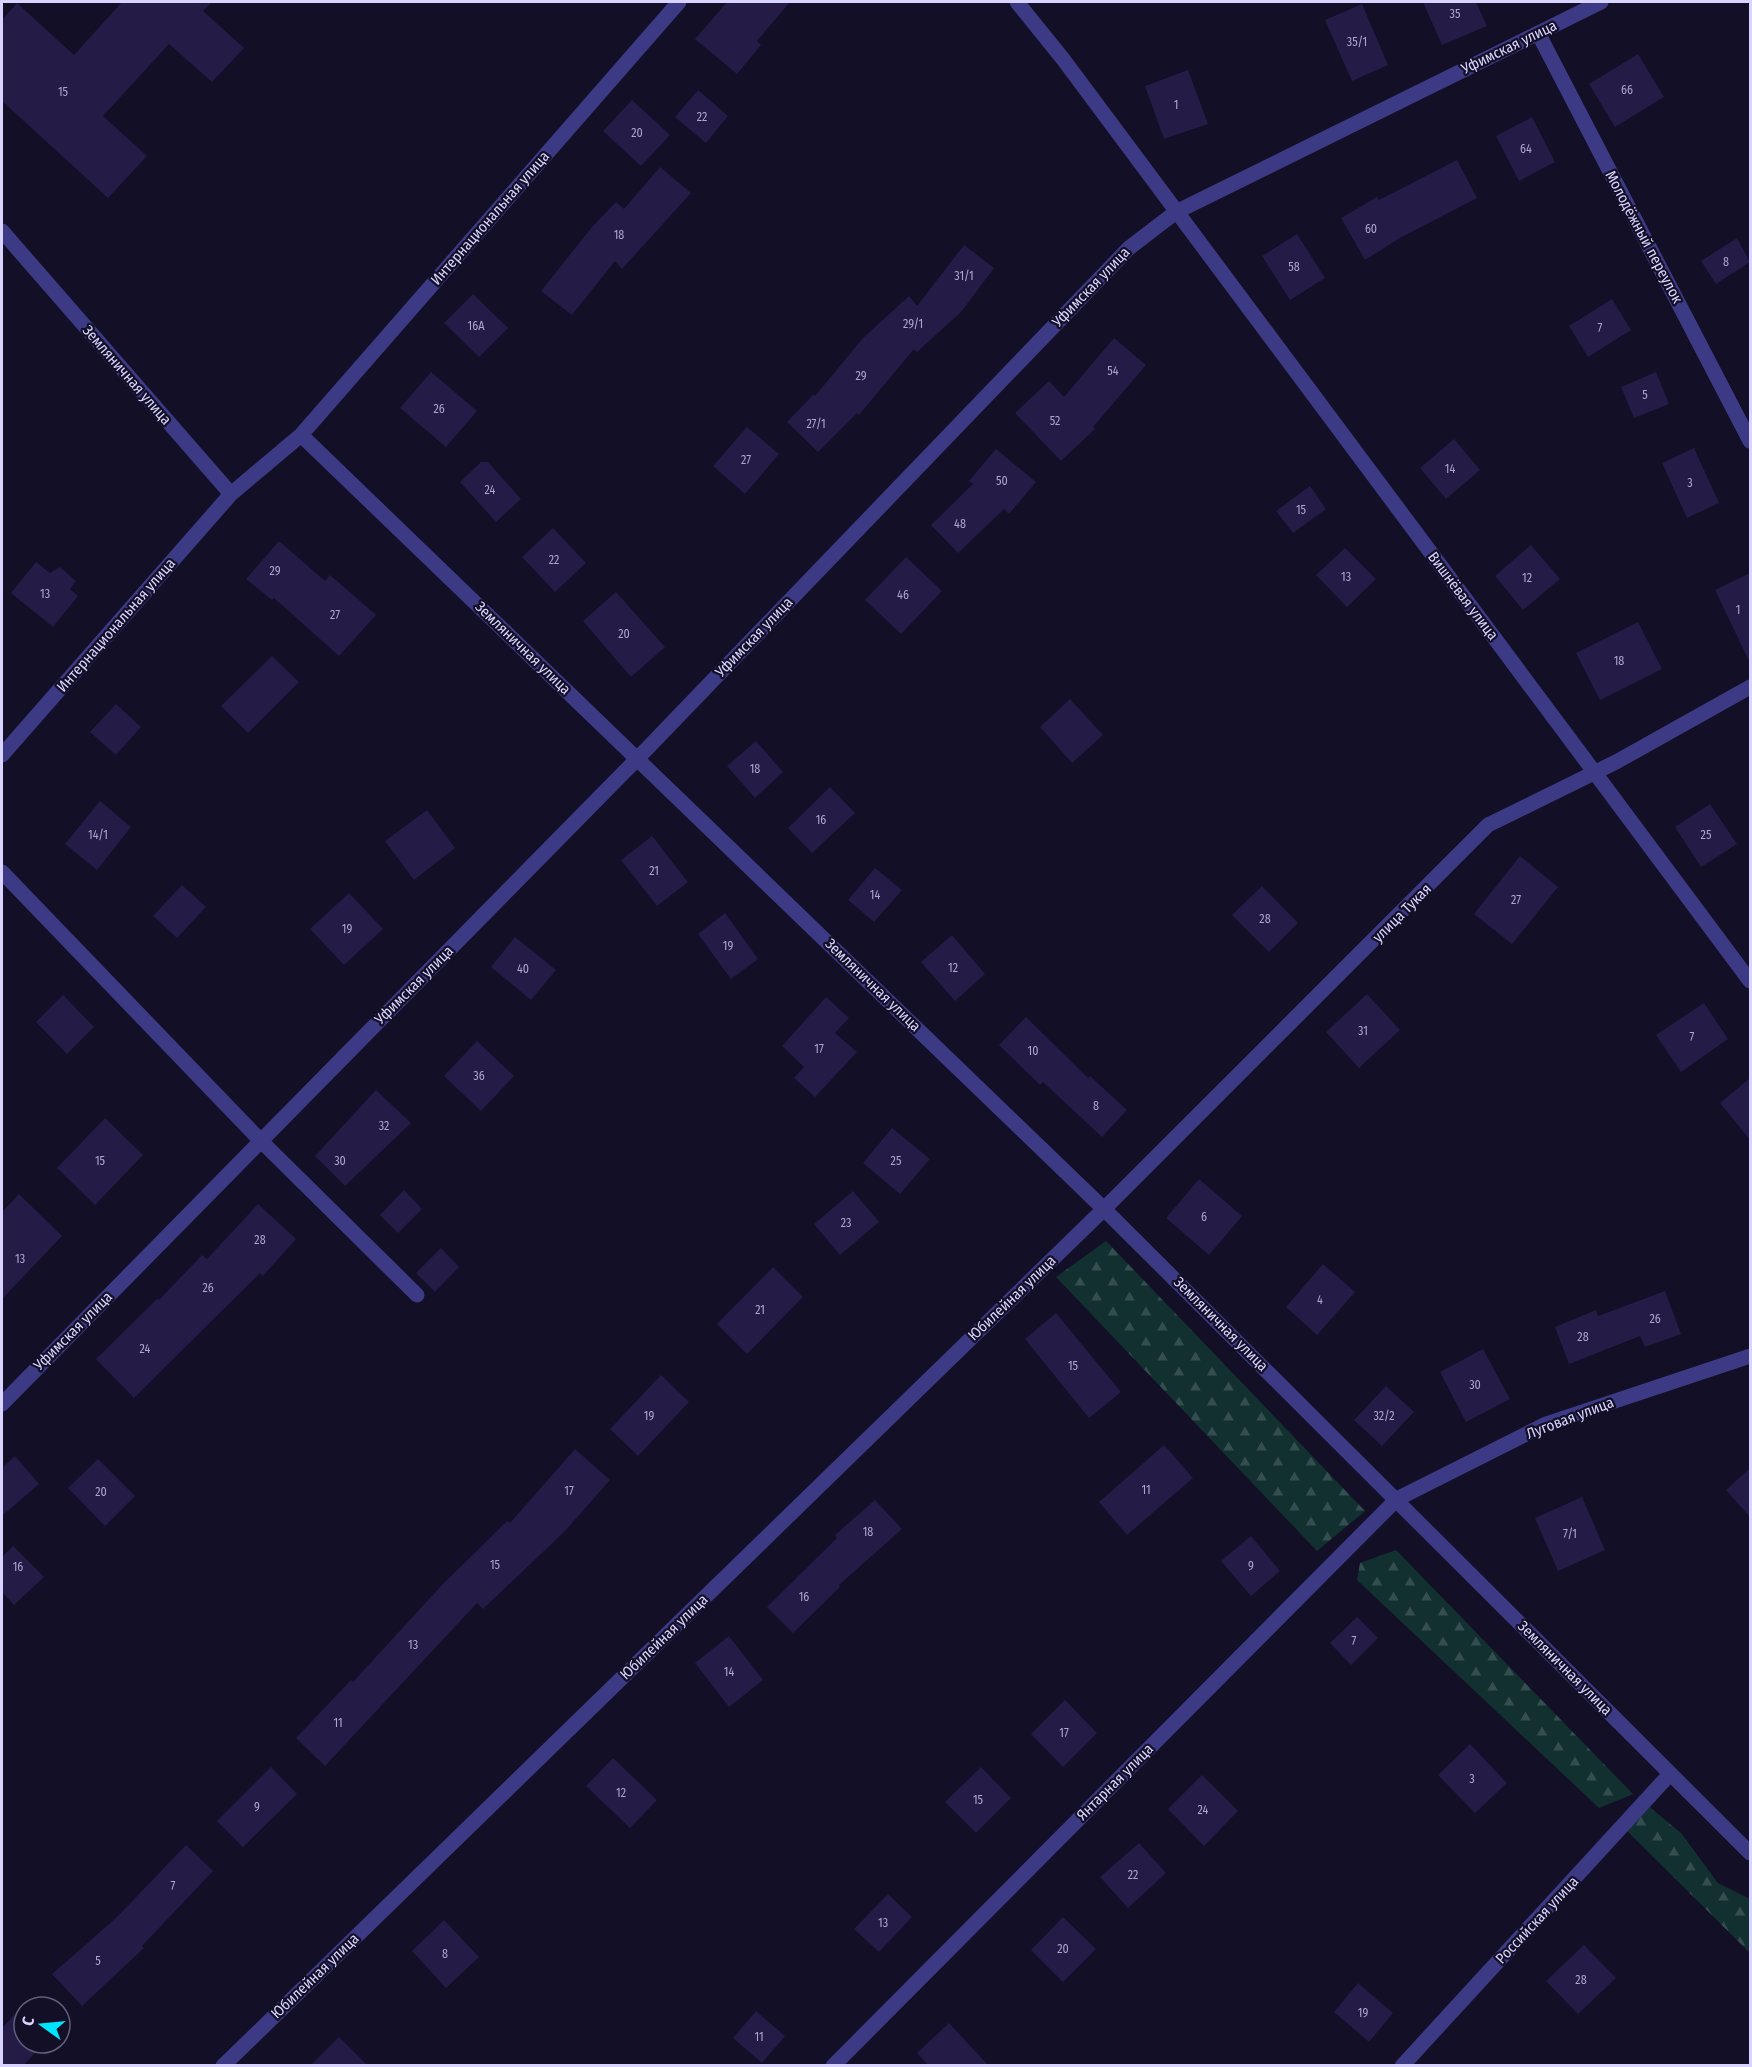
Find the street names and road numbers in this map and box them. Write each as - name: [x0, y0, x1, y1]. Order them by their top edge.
- street label: Уфимская улица: [1457, 16, 1560, 78]
- street label: Интернациональная улица: [427, 147, 553, 289]
- street label: Молодёжный переулок: [1601, 168, 1687, 306]
- street label: Уфимская улица: [1048, 243, 1134, 331]
- street label: Земляничная улица: [79, 321, 175, 429]
- street label: Вишнёвая улица: [1424, 548, 1502, 644]
- street label: Интернациональная улица: [53, 554, 179, 696]
- street label: Уфимская улица: [711, 593, 797, 681]
- street label: Земляничная улица: [471, 598, 575, 698]
- street label: улица Тукая: [1369, 880, 1435, 946]
- street label: Земляничная улица: [821, 935, 925, 1035]
- street label: Уфимская улица: [370, 942, 457, 1029]
- street label: Юбилейная улица: [964, 1252, 1060, 1344]
- street label: Земляничная улица: [1170, 1273, 1272, 1375]
- street label: Уфимская улица: [29, 1288, 116, 1375]
- street label: Луговая улица: [1524, 1393, 1616, 1443]
- street label: Юбилейная улица: [616, 1591, 712, 1683]
- street label: Земляничная улица: [1514, 1617, 1616, 1719]
- street label: Янтарная улица: [1073, 1740, 1157, 1824]
- street label: Российская улица: [1492, 1873, 1582, 1967]
- street label: Юбилейная улица: [267, 1930, 363, 2022]

